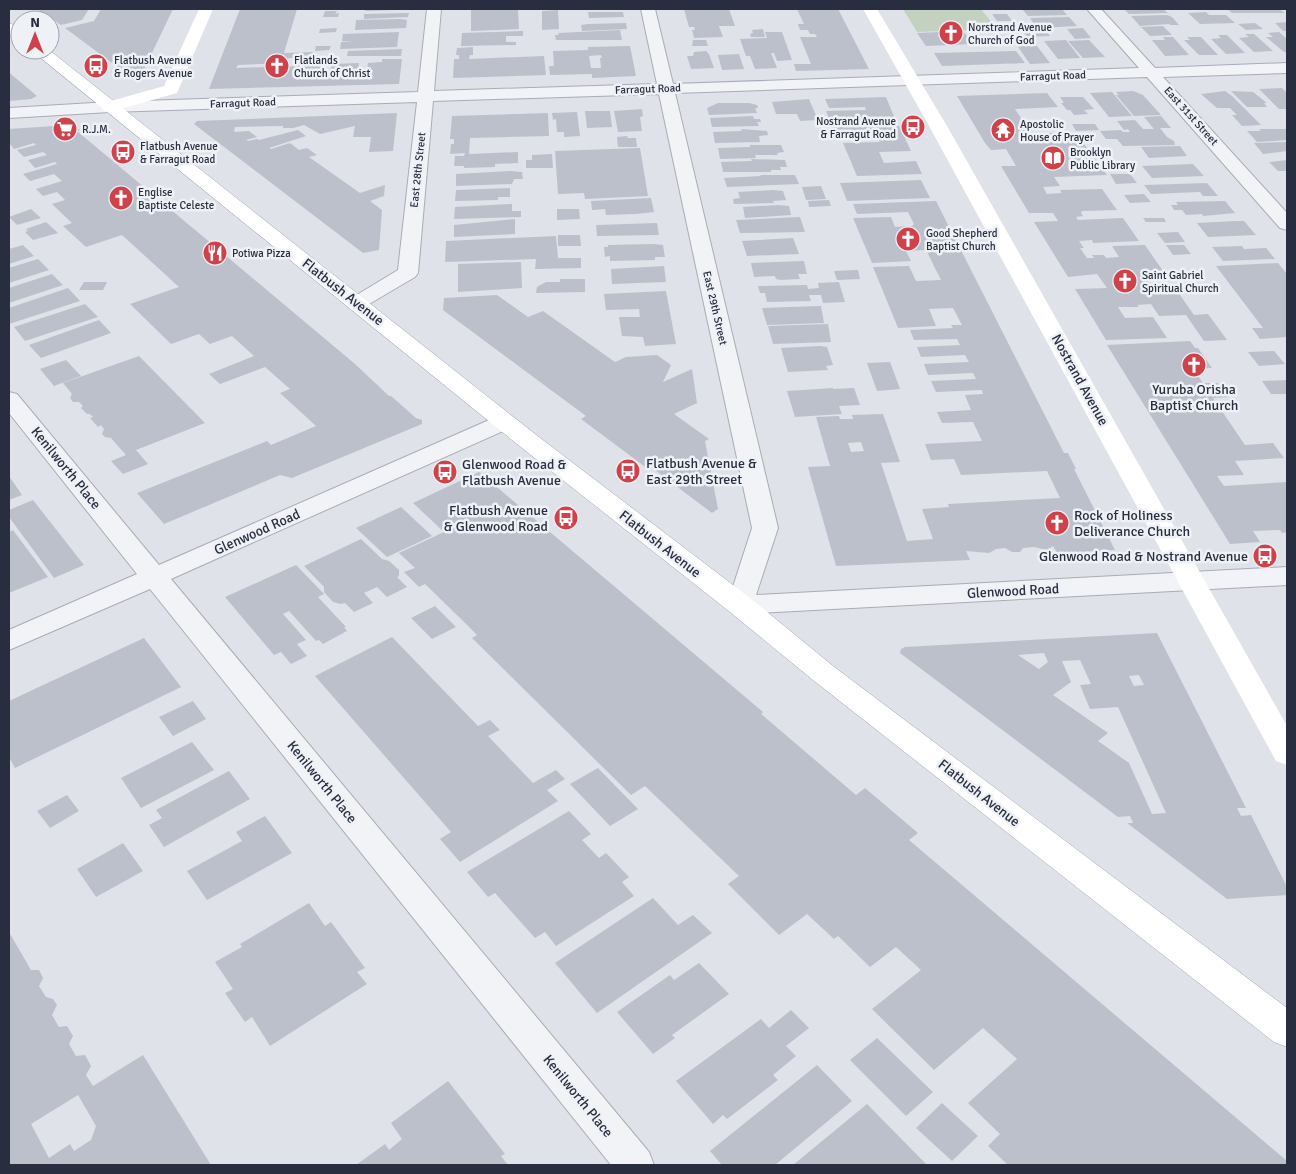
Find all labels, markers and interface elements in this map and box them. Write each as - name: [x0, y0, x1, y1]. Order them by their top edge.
- north arrow: [10, 10, 60, 60]
- text: N: [30, 14, 40, 31]
- church icon: Norstrand Avenue Church of God: [938, 20, 964, 46]
- place label: Norstrand Avenue Church of God: [968, 21, 1052, 47]
- bus stop icon: Flatbush Avenue & Rogers Avenue: [83, 53, 109, 79]
- church icon: Flatlands Church of Christ: [264, 53, 290, 79]
- place label: Flatbush Avenue & Rogers Avenue: [114, 54, 192, 80]
- place label: Flatlands Church of Christ: [294, 54, 370, 80]
- street label: Farragut Road: [1020, 68, 1086, 84]
- street label: Farragut Road: [615, 81, 681, 97]
- street label: East 31st Street: [1161, 84, 1221, 148]
- street label: Farragut Road: [210, 95, 276, 111]
- bus stop icon: Nostrand Avenue & Farragut Road: [900, 114, 926, 140]
- place label: Nostrand Avenue & Farragut Road: [816, 115, 896, 141]
- supermarket icon: R.J.M.: [52, 116, 78, 142]
- temple icon: Apostolic House of Prayer: [990, 117, 1016, 143]
- place label: Apostolic House of Prayer: [1020, 118, 1094, 144]
- place label: R.J.M.: [82, 123, 111, 136]
- street label: East 28th Street: [408, 132, 428, 208]
- bus stop icon: Flatbush Avenue & Farragut Road: [110, 139, 136, 165]
- place label: Flatbush Avenue & Farragut Road: [140, 140, 218, 166]
- library icon: Brooklyn Public Library: [1040, 145, 1066, 171]
- place label: Brooklyn Public Library: [1070, 146, 1136, 172]
- church icon: Englise Baptiste Celeste: [108, 185, 134, 211]
- place label: Englise Baptiste Celeste: [138, 186, 214, 212]
- church icon: Good Shepherd Baptist Church: [895, 226, 921, 252]
- place label: Good Shepherd Baptist Church: [926, 227, 998, 253]
- restaurant icon: Potiwa Pizza: [202, 240, 228, 266]
- place label: Potiwa Pizza: [232, 247, 291, 260]
- street label: Flatbush Avenue: [299, 255, 387, 329]
- church icon: Saint Gabriel Spiritual Church: [1112, 268, 1138, 294]
- place label: Saint Gabriel Spiritual Church: [1142, 269, 1219, 295]
- street label: East 29th Street: [700, 270, 730, 346]
- street label: Nostrand Avenue: [1048, 331, 1112, 429]
- church icon: Yuruba Orisha Baptist Church: [1181, 352, 1207, 378]
- place label: Yuruba Orisha Baptist Church: [1150, 381, 1238, 414]
- street label: Kenilworth Place: [27, 423, 105, 513]
- place label: Flatbush Avenue & East 29th Street: [646, 455, 757, 488]
- place label: Glenwood Road & Flatbush Avenue: [462, 456, 566, 489]
- bus stop icon: Flatbush Avenue & East 29th Street: [615, 458, 641, 484]
- bus stop icon: Glenwood Road & Flatbush Avenue: [432, 459, 458, 485]
- place label: Flatbush Avenue & Glenwood Road: [444, 502, 548, 535]
- street label: Glenwood Road: [211, 505, 303, 559]
- bus stop icon: Flatbush Avenue & Glenwood Road: [553, 505, 579, 531]
- street label: Flatbush Avenue: [616, 507, 704, 581]
- place label: Rock of Holiness Deliverance Church: [1074, 507, 1190, 540]
- church icon: Rock of Holiness Deliverance Church: [1044, 510, 1070, 536]
- bus stop icon: Glenwood Road & Nostrand Avenue: [1252, 543, 1278, 569]
- place label: Glenwood Road & Nostrand Avenue: [1039, 548, 1248, 565]
- street label: Glenwood Road: [966, 580, 1060, 602]
- street label: Kenilworth Place: [283, 737, 361, 827]
- street label: Flatbush Avenue: [935, 756, 1023, 830]
- street label: Kenilworth Place: [539, 1051, 617, 1141]

